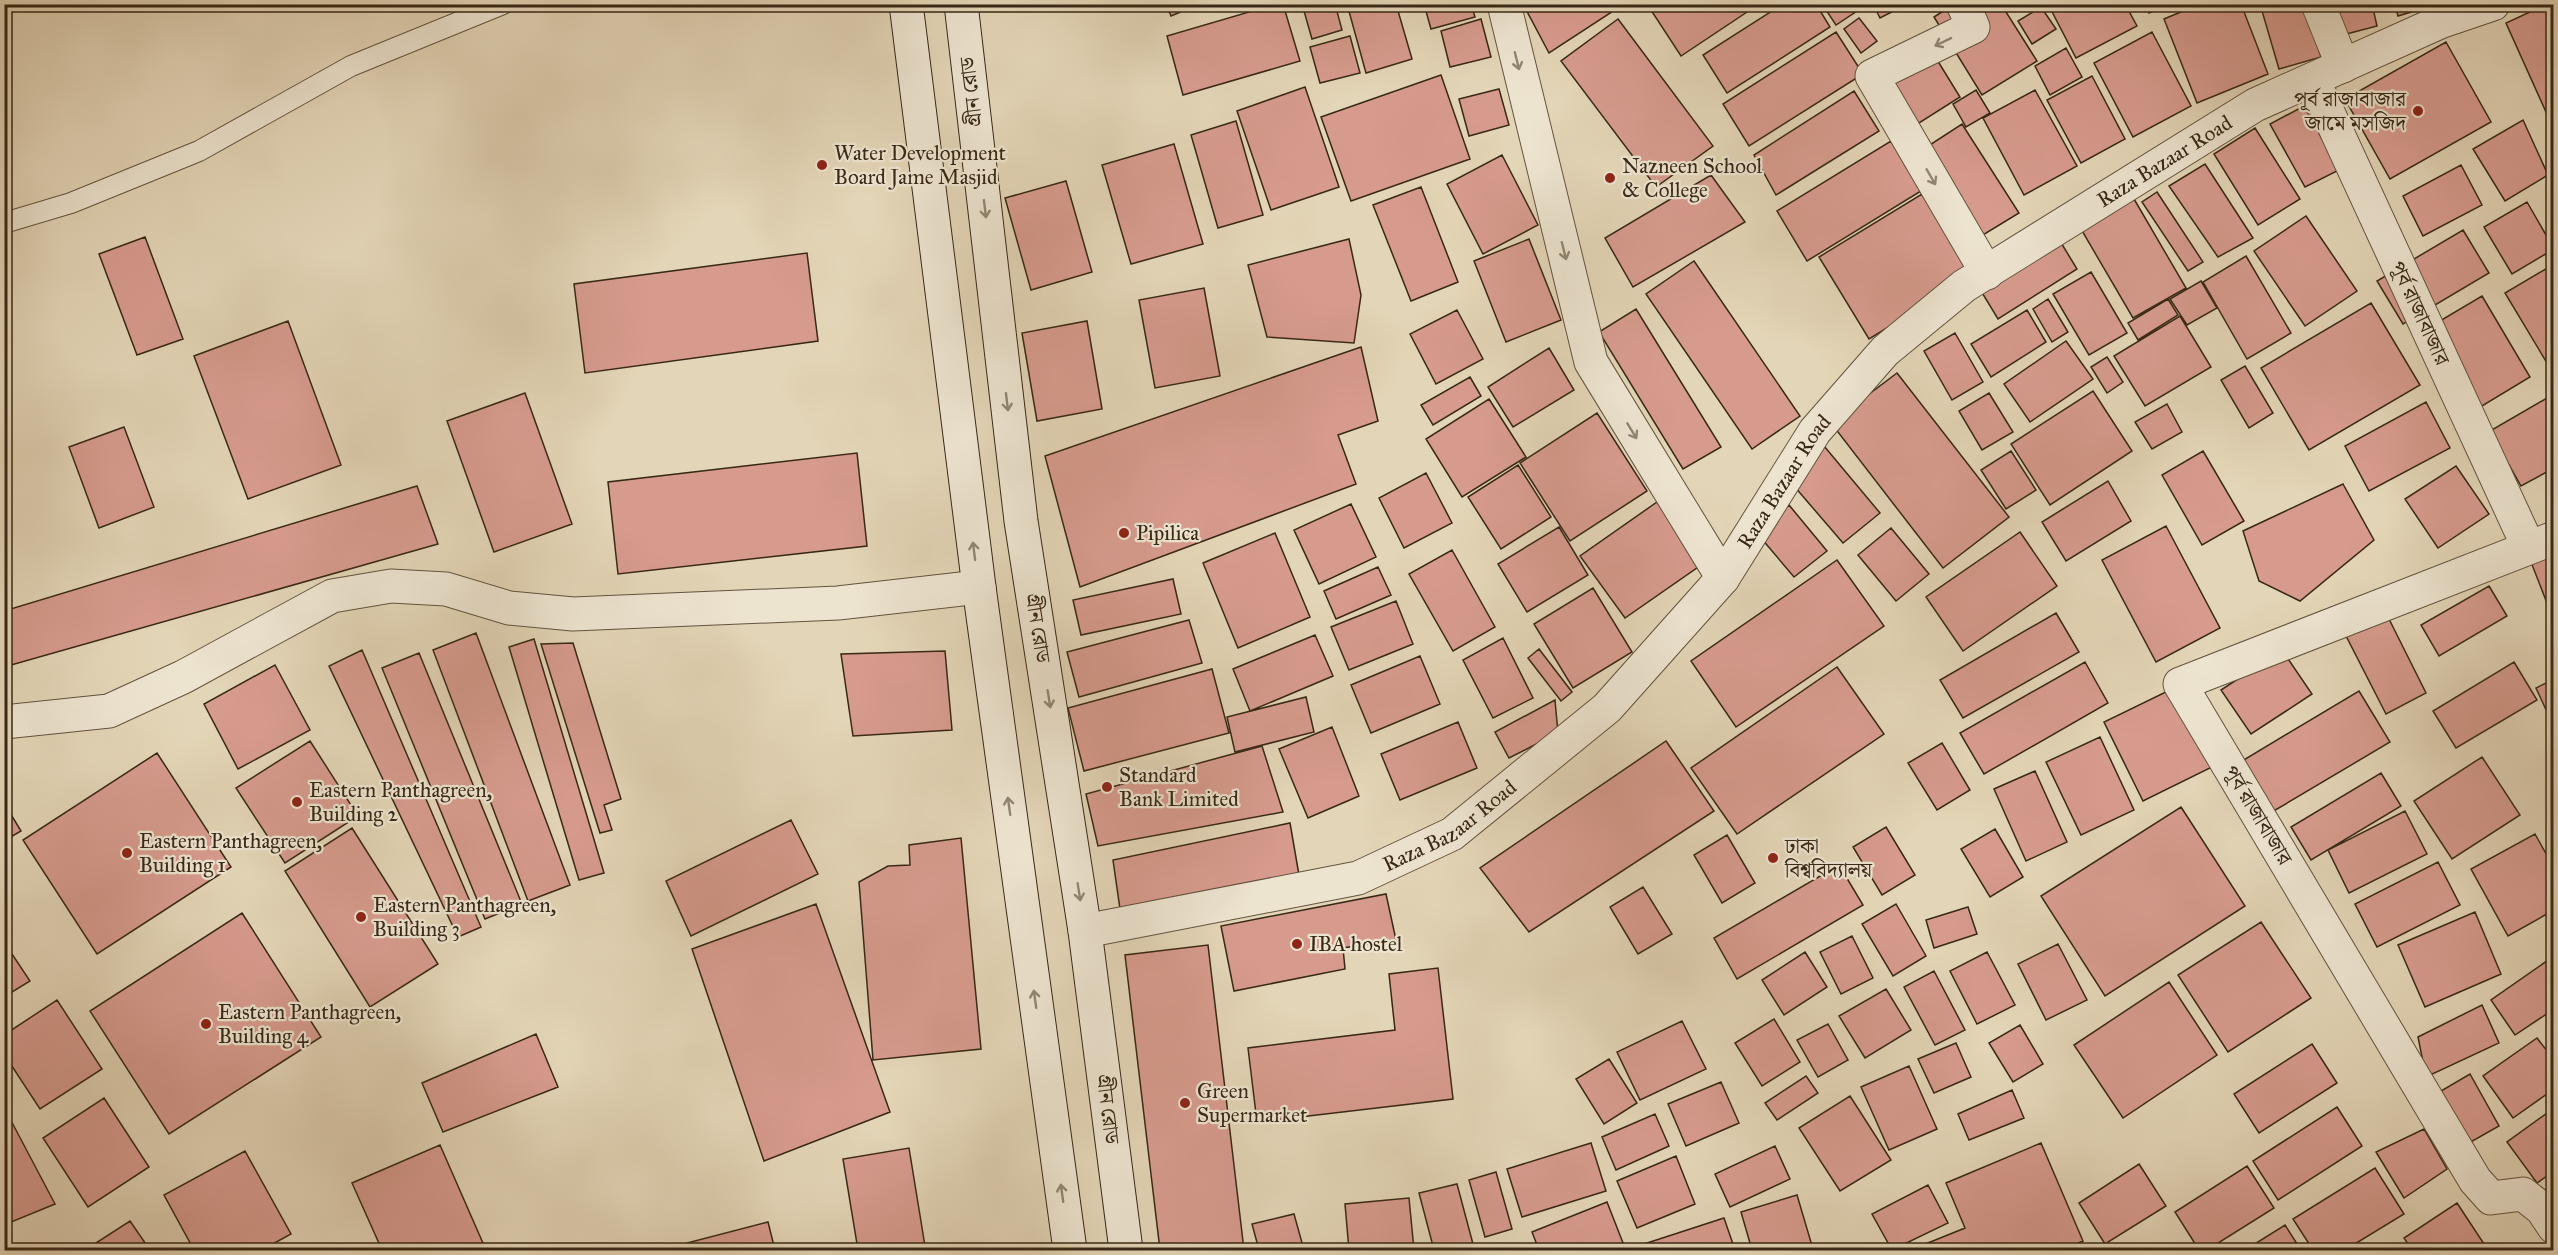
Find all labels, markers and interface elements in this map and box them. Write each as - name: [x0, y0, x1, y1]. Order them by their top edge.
- one-way arrow: [1934, 36, 1952, 48]
- one-way arrow: [1512, 52, 1524, 71]
- street label: গ্রীন রোড: [954, 55, 988, 128]
- place label: পূর্ব রাজাবাজার জামে মসজিদ: [2294, 86, 2407, 136]
- marker: পূর্ব রাজাবাজার জামে মসজিদ: [2411, 104, 2425, 118]
- street label: Raza Bazaar Road: [2092, 109, 2237, 213]
- place label: Water Development Board Jame Masjid: [834, 140, 1007, 190]
- place label: Nazneen School & College: [1622, 153, 1763, 203]
- marker: Water Development Board Jame Masjid: [815, 158, 829, 172]
- one-way arrow: [1925, 168, 1937, 185]
- marker: Nazneen School & College: [1603, 171, 1617, 185]
- one-way arrow: [980, 198, 991, 218]
- one-way arrow: [1558, 241, 1570, 260]
- street label: পূর্ব রাজাবাজার: [2385, 257, 2456, 370]
- one-way arrow: [1002, 392, 1013, 412]
- street label: Raza Bazaar Road: [1732, 409, 1837, 553]
- one-way arrow: [1627, 422, 1639, 439]
- place label: Pipilica: [1136, 520, 1199, 546]
- marker: Pipilica: [1117, 526, 1131, 540]
- one-way arrow: [968, 541, 979, 561]
- street label: গ্রীন রোড: [1020, 591, 1056, 666]
- one-way arrow: [1044, 689, 1055, 709]
- street label: পূর্ব রাজাবাজার: [2218, 760, 2299, 871]
- place label: Standard Bank Limited: [1119, 762, 1239, 812]
- street label: Raza Bazaar Road: [1379, 774, 1522, 878]
- place label: Eastern Panthagreen, Building 2: [309, 777, 492, 827]
- marker: Standard Bank Limited: [1100, 780, 1114, 794]
- marker: Eastern Panthagreen, Building 2: [290, 795, 304, 809]
- one-way arrow: [1003, 797, 1014, 817]
- place label: Eastern Panthagreen, Building 1: [139, 828, 322, 878]
- place label: ঢাকা বিশ্ববিদ্যালয়: [1784, 833, 1873, 883]
- marker: Eastern Panthagreen, Building 1: [120, 846, 134, 860]
- marker: ঢাকা বিশ্ববিদ্যালয়: [1766, 851, 1780, 865]
- one-way arrow: [1074, 882, 1085, 901]
- place label: Eastern Panthagreen, Building 3: [373, 892, 556, 942]
- marker: Eastern Panthagreen, Building 3: [354, 910, 368, 924]
- place label: IBA hostel: [1309, 931, 1403, 957]
- marker: IBA hostel: [1290, 937, 1304, 951]
- one-way arrow: [1030, 990, 1041, 1010]
- place label: Eastern Panthagreen, Building 4: [218, 999, 401, 1049]
- marker: Eastern Panthagreen, Building 4: [199, 1017, 213, 1031]
- street label: গ্রীন রোড: [1091, 1073, 1125, 1146]
- place label: Green Supermarket: [1197, 1078, 1308, 1128]
- marker: Green Supermarket: [1178, 1096, 1192, 1110]
- one-way arrow: [1056, 1183, 1067, 1203]

